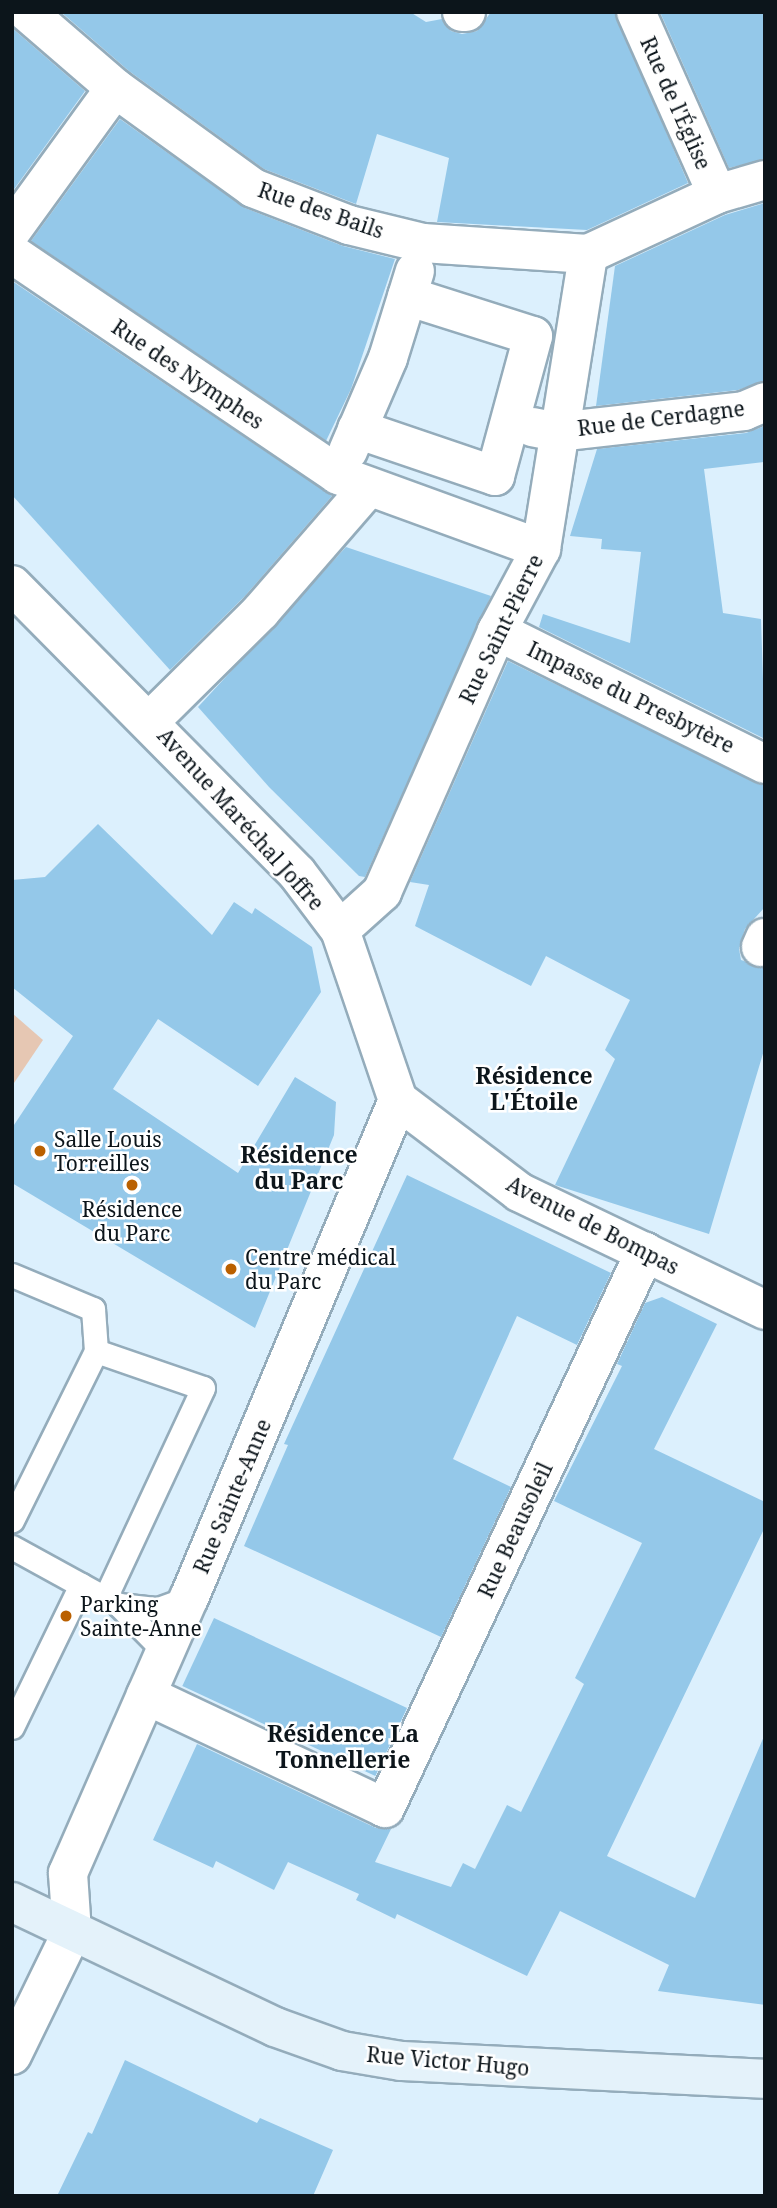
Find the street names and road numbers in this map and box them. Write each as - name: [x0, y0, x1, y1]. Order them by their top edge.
- street label: Rue de l'Église: [635, 33, 717, 173]
- street label: Rue des Bails: [255, 177, 387, 243]
- street label: Rue des Nymphes: [107, 314, 269, 434]
- street label: Rue de Cerdagne: [576, 395, 746, 441]
- street label: Rue Saint-Pierre: [454, 550, 548, 708]
- street label: Impasse du Presbytère: [523, 636, 739, 758]
- street label: Avenue Maréchal Joffre: [153, 723, 329, 915]
- street label: Avenue de Bompas: [503, 1171, 683, 1279]
- street label: Rue Sainte-Anne: [188, 1415, 276, 1577]
- street label: Rue Beausoleil: [473, 1458, 557, 1602]
- street label: Rue Victor Hugo: [366, 2041, 530, 2081]

